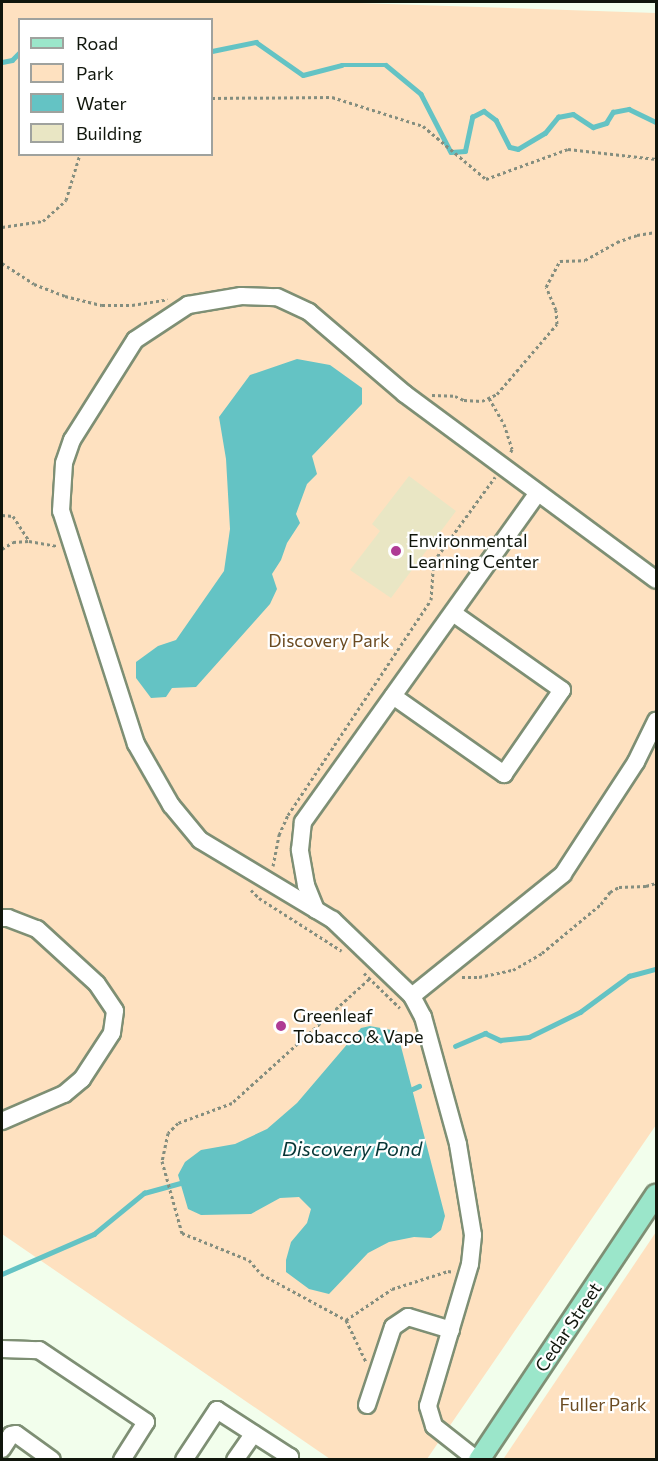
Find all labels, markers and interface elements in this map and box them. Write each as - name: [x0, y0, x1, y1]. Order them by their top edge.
- legend: [18, 18, 213, 156]
- text: Road: [76, 32, 118, 54]
- text: Park: [76, 62, 114, 84]
- text: Water: [76, 92, 127, 114]
- text: Building: [76, 122, 142, 144]
- place label: Environmental Learning Center: [408, 530, 539, 572]
- marker: Environmental Learning Center: [389, 544, 403, 558]
- park label: Discovery Park: [268, 629, 390, 651]
- place label: Greenleaf Tobacco & Vape: [293, 1005, 424, 1048]
- marker: Greenleaf Tobacco & Vape: [274, 1019, 288, 1033]
- water label: Discovery Pond: [282, 1136, 422, 1160]
- street label: Cedar Street: [530, 1278, 606, 1376]
- park label: Fuller Park: [559, 1393, 647, 1415]

